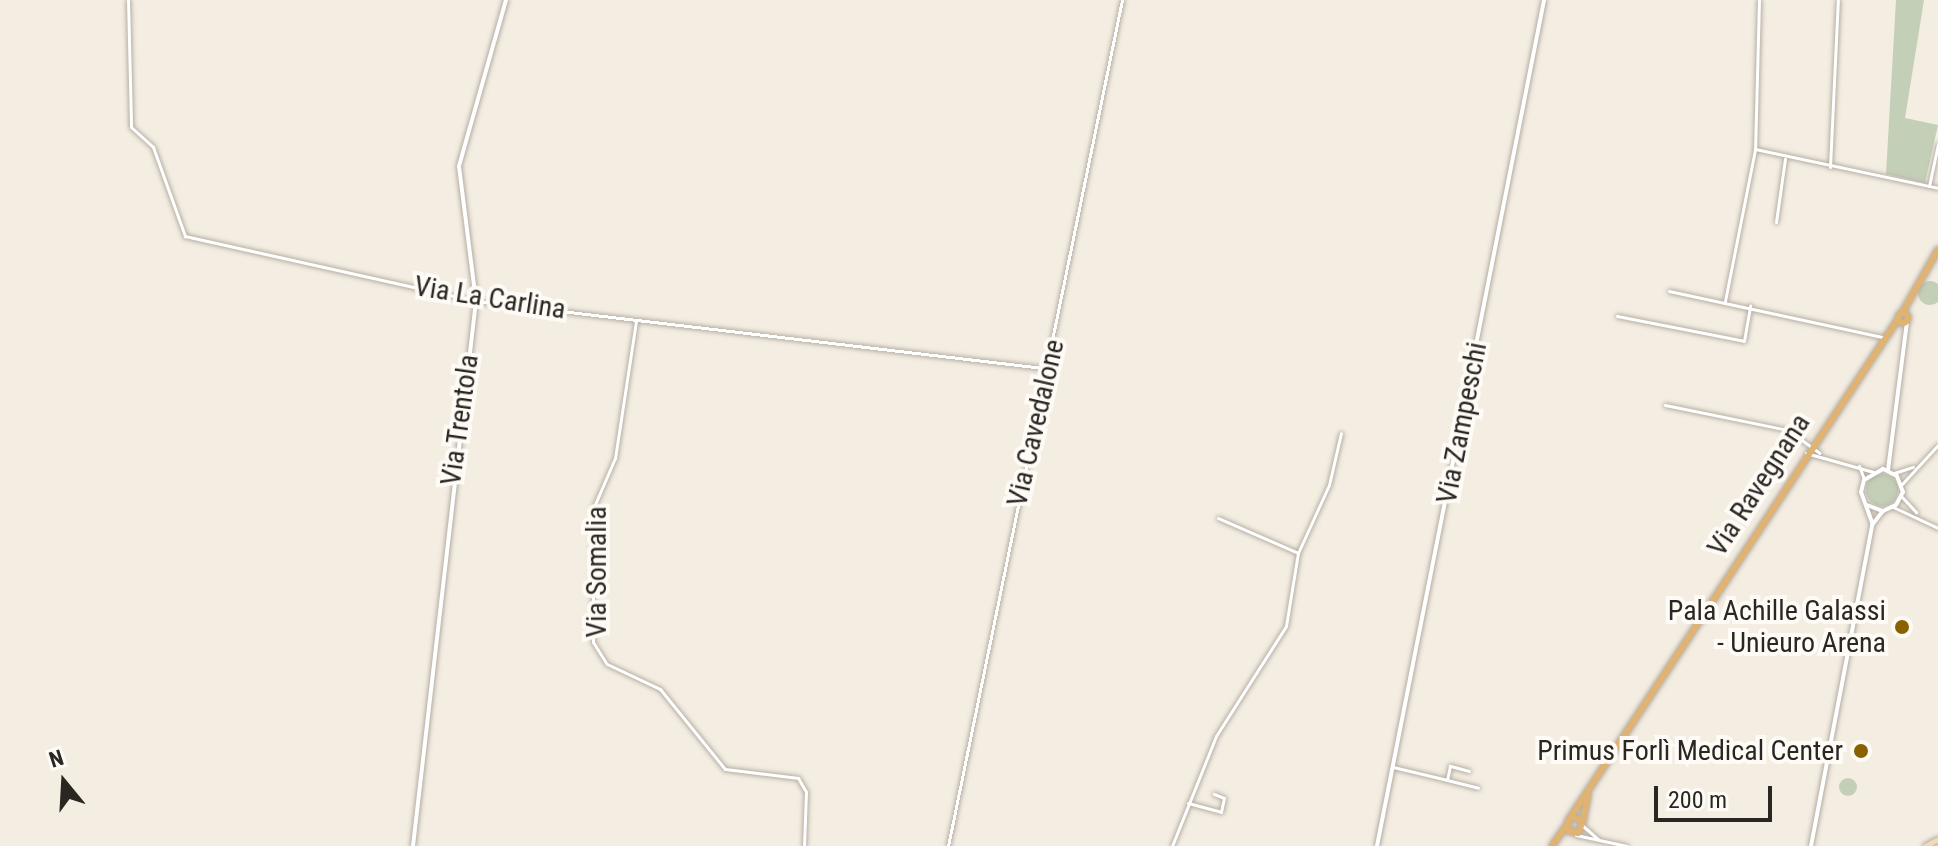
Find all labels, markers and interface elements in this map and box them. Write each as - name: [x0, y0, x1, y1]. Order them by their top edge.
- street label: Via La Carlina: [412, 269, 568, 327]
- street label: Via Cavedalone: [1000, 336, 1072, 510]
- street label: Via Zampeschi: [1430, 339, 1494, 507]
- street label: Via Trentola: [434, 352, 486, 488]
- street label: Via Ravegnana: [1701, 408, 1817, 562]
- street label: Via Somalia: [580, 506, 614, 638]
- place label: Pala Achille Galassi - Unieuro Arena: [1668, 594, 1886, 660]
- marker: Pala Achille Galassi - Unieuro Arena: [1893, 618, 1911, 636]
- place label: Primus Forlì Medical Center: [1537, 734, 1843, 768]
- marker: Primus Forlì Medical Center: [1850, 740, 1872, 762]
- north arrow: [24, 742, 104, 822]
- text: N: [46, 745, 67, 773]
- scale bar: [1658, 770, 1776, 820]
- text: 200 m: [1668, 786, 1727, 814]

